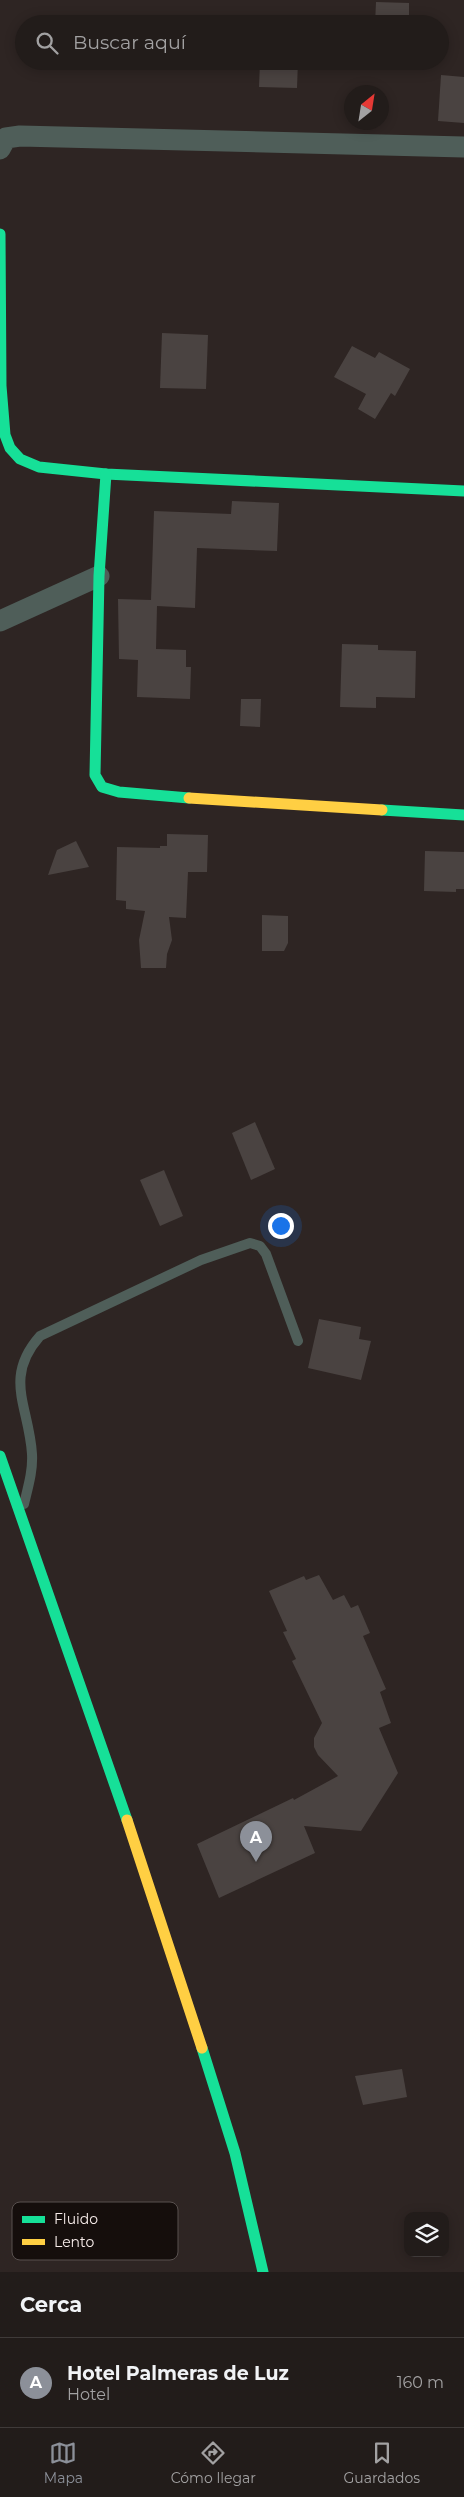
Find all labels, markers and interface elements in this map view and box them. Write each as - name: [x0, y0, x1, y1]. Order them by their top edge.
- search box: [15, 15, 449, 70]
- icon: search: [33, 29, 61, 57]
- text: Buscar aquí: [73, 31, 186, 54]
- north arrow: [344, 85, 389, 130]
- your location: [268, 1213, 294, 1239]
- pin: A: [240, 1821, 272, 1862]
- legend: [12, 2202, 178, 2260]
- text: Fluido: [54, 2210, 98, 2228]
- map controls: [404, 2212, 449, 2257]
- button: layers: [404, 2212, 449, 2257]
- text: Lento: [54, 2233, 94, 2251]
- text: Cerca: [20, 2292, 82, 2317]
- text: Hotel Palmeras de Luz: [67, 2362, 289, 2385]
- text: A: [30, 2373, 42, 2392]
- text: 160 m: [397, 2373, 444, 2392]
- text: Hotel: [67, 2385, 110, 2404]
- tab: Mapa: [44, 2439, 83, 2487]
- tab: Cómo llegar: [171, 2439, 256, 2487]
- tab: Guardados: [343, 2439, 420, 2487]

